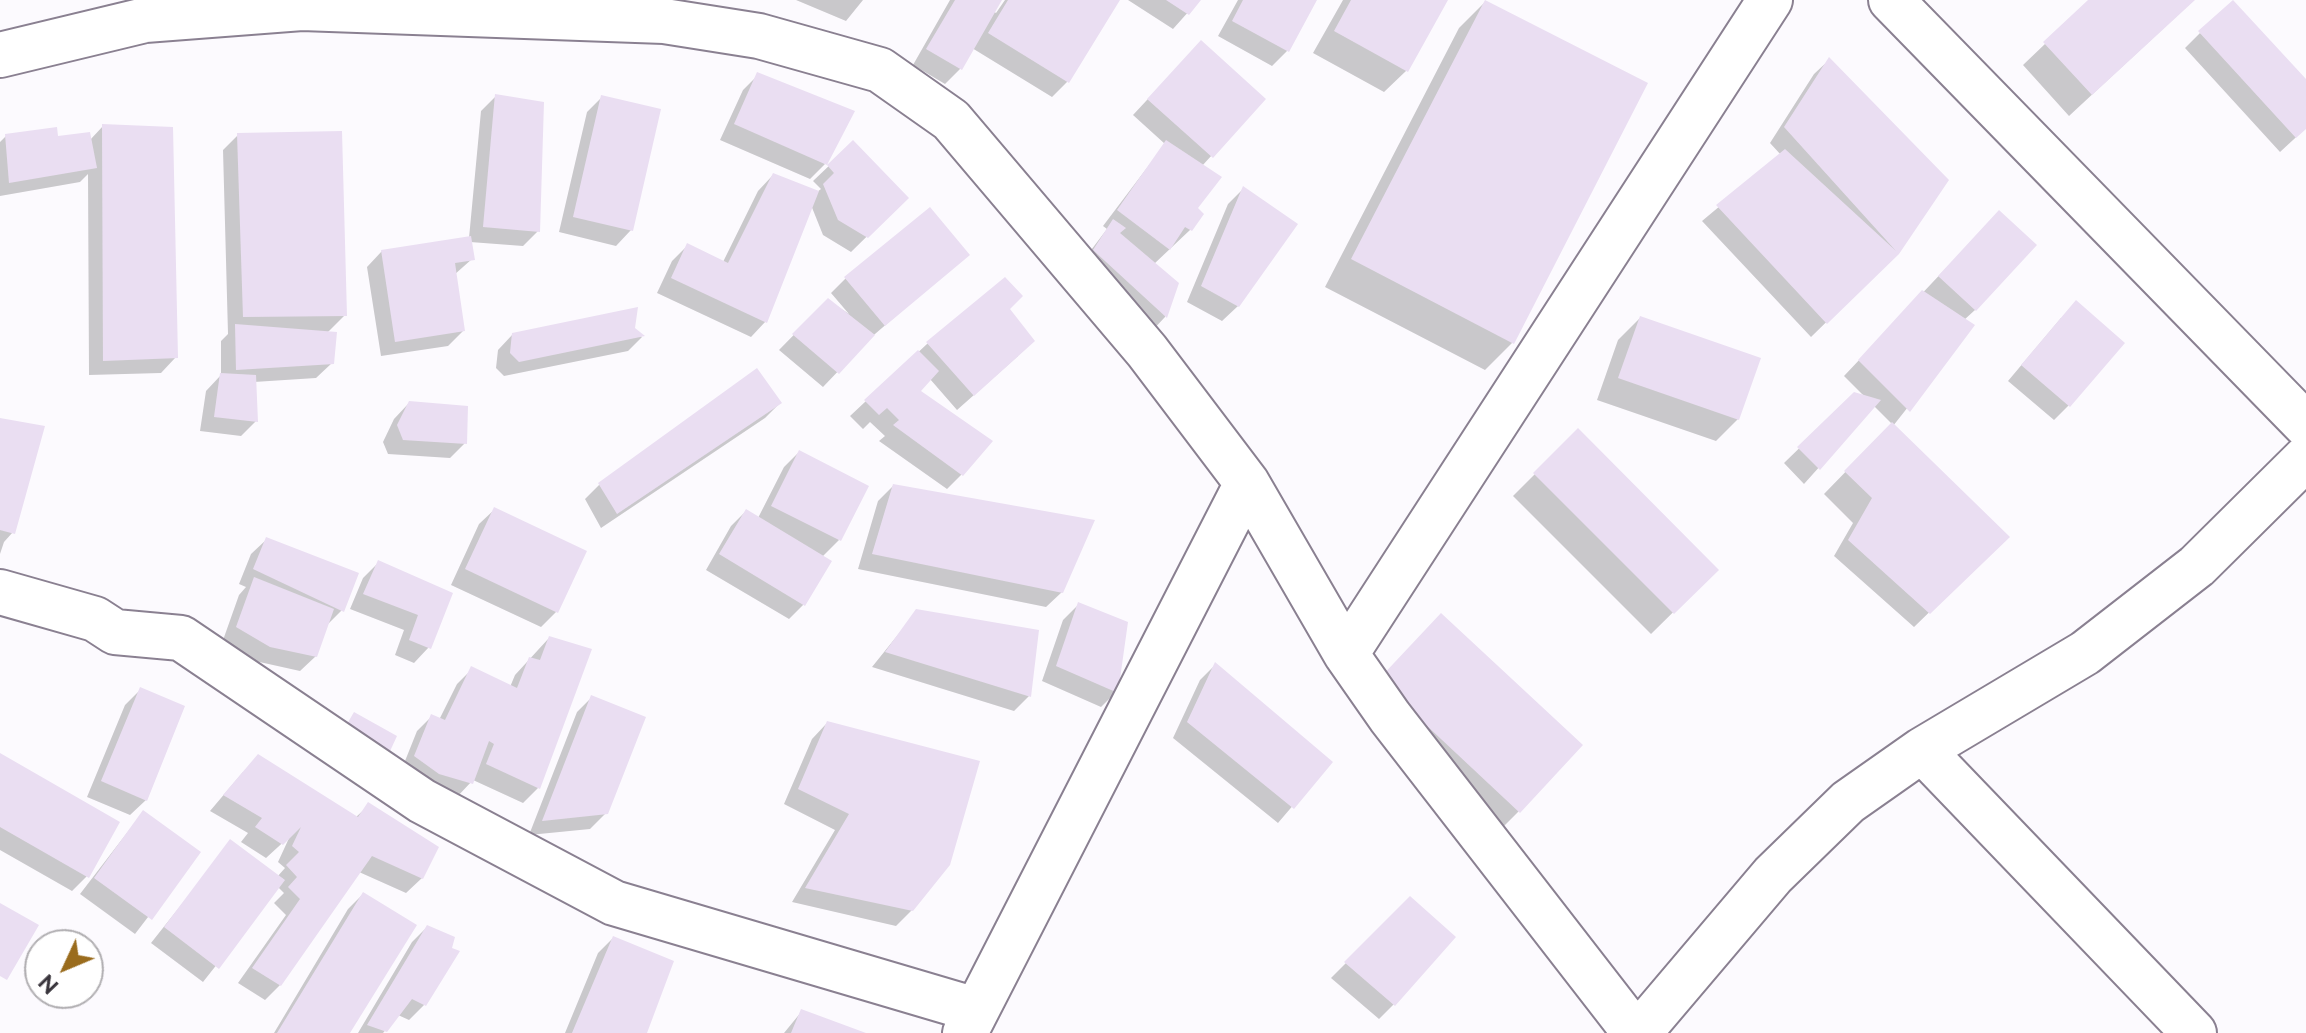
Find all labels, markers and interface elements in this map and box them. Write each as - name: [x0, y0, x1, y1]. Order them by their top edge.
- north arrow: [24, 929, 104, 1009]
- text: N: [33, 969, 63, 999]

